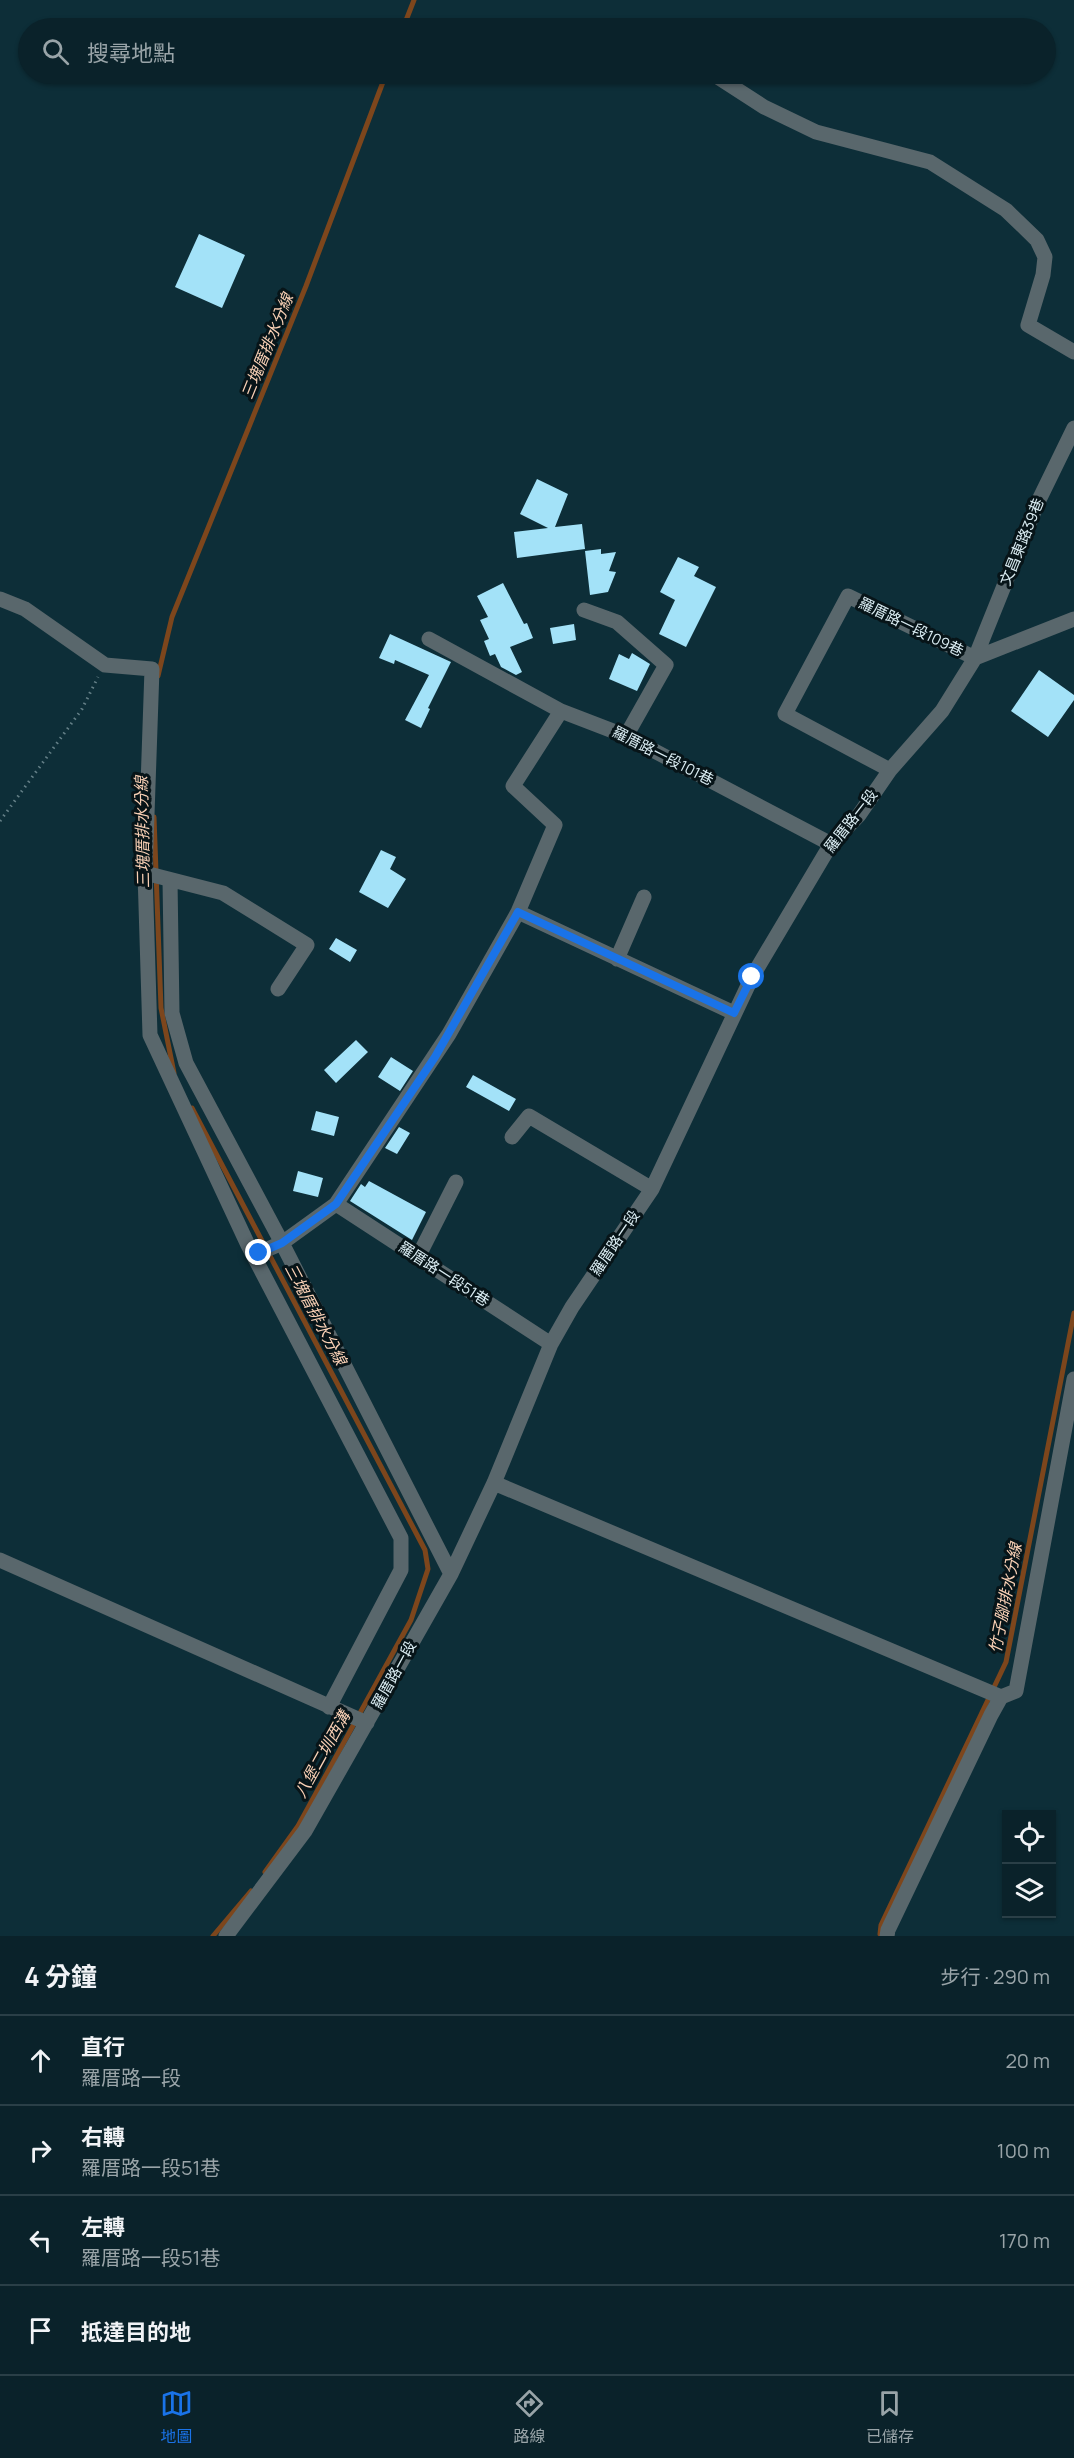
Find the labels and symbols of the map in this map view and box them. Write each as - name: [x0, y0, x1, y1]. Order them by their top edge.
- water label: 三塊厝排水分線: [236, 288, 299, 402]
- street label: 文昌東路39巷: [994, 495, 1049, 589]
- street label: 羅厝路一段109巷: [855, 592, 967, 661]
- street label: 羅厝路一段101巷: [609, 721, 717, 790]
- water label: 三塊厝排水分線: [130, 774, 154, 888]
- street label: 羅厝路一段: [819, 785, 882, 857]
- route start: [738, 963, 764, 989]
- street label: 羅厝路一段: [585, 1206, 644, 1280]
- street label: 羅厝路一段51巷: [395, 1236, 494, 1311]
- route end: [245, 1239, 271, 1265]
- water label: 三塊厝排水分線: [280, 1259, 353, 1370]
- water label: 竹子腳排水分線: [984, 1539, 1027, 1655]
- street label: 羅厝路一段: [366, 1637, 421, 1713]
- water label: 八堡二圳西溝: [289, 1705, 356, 1801]

